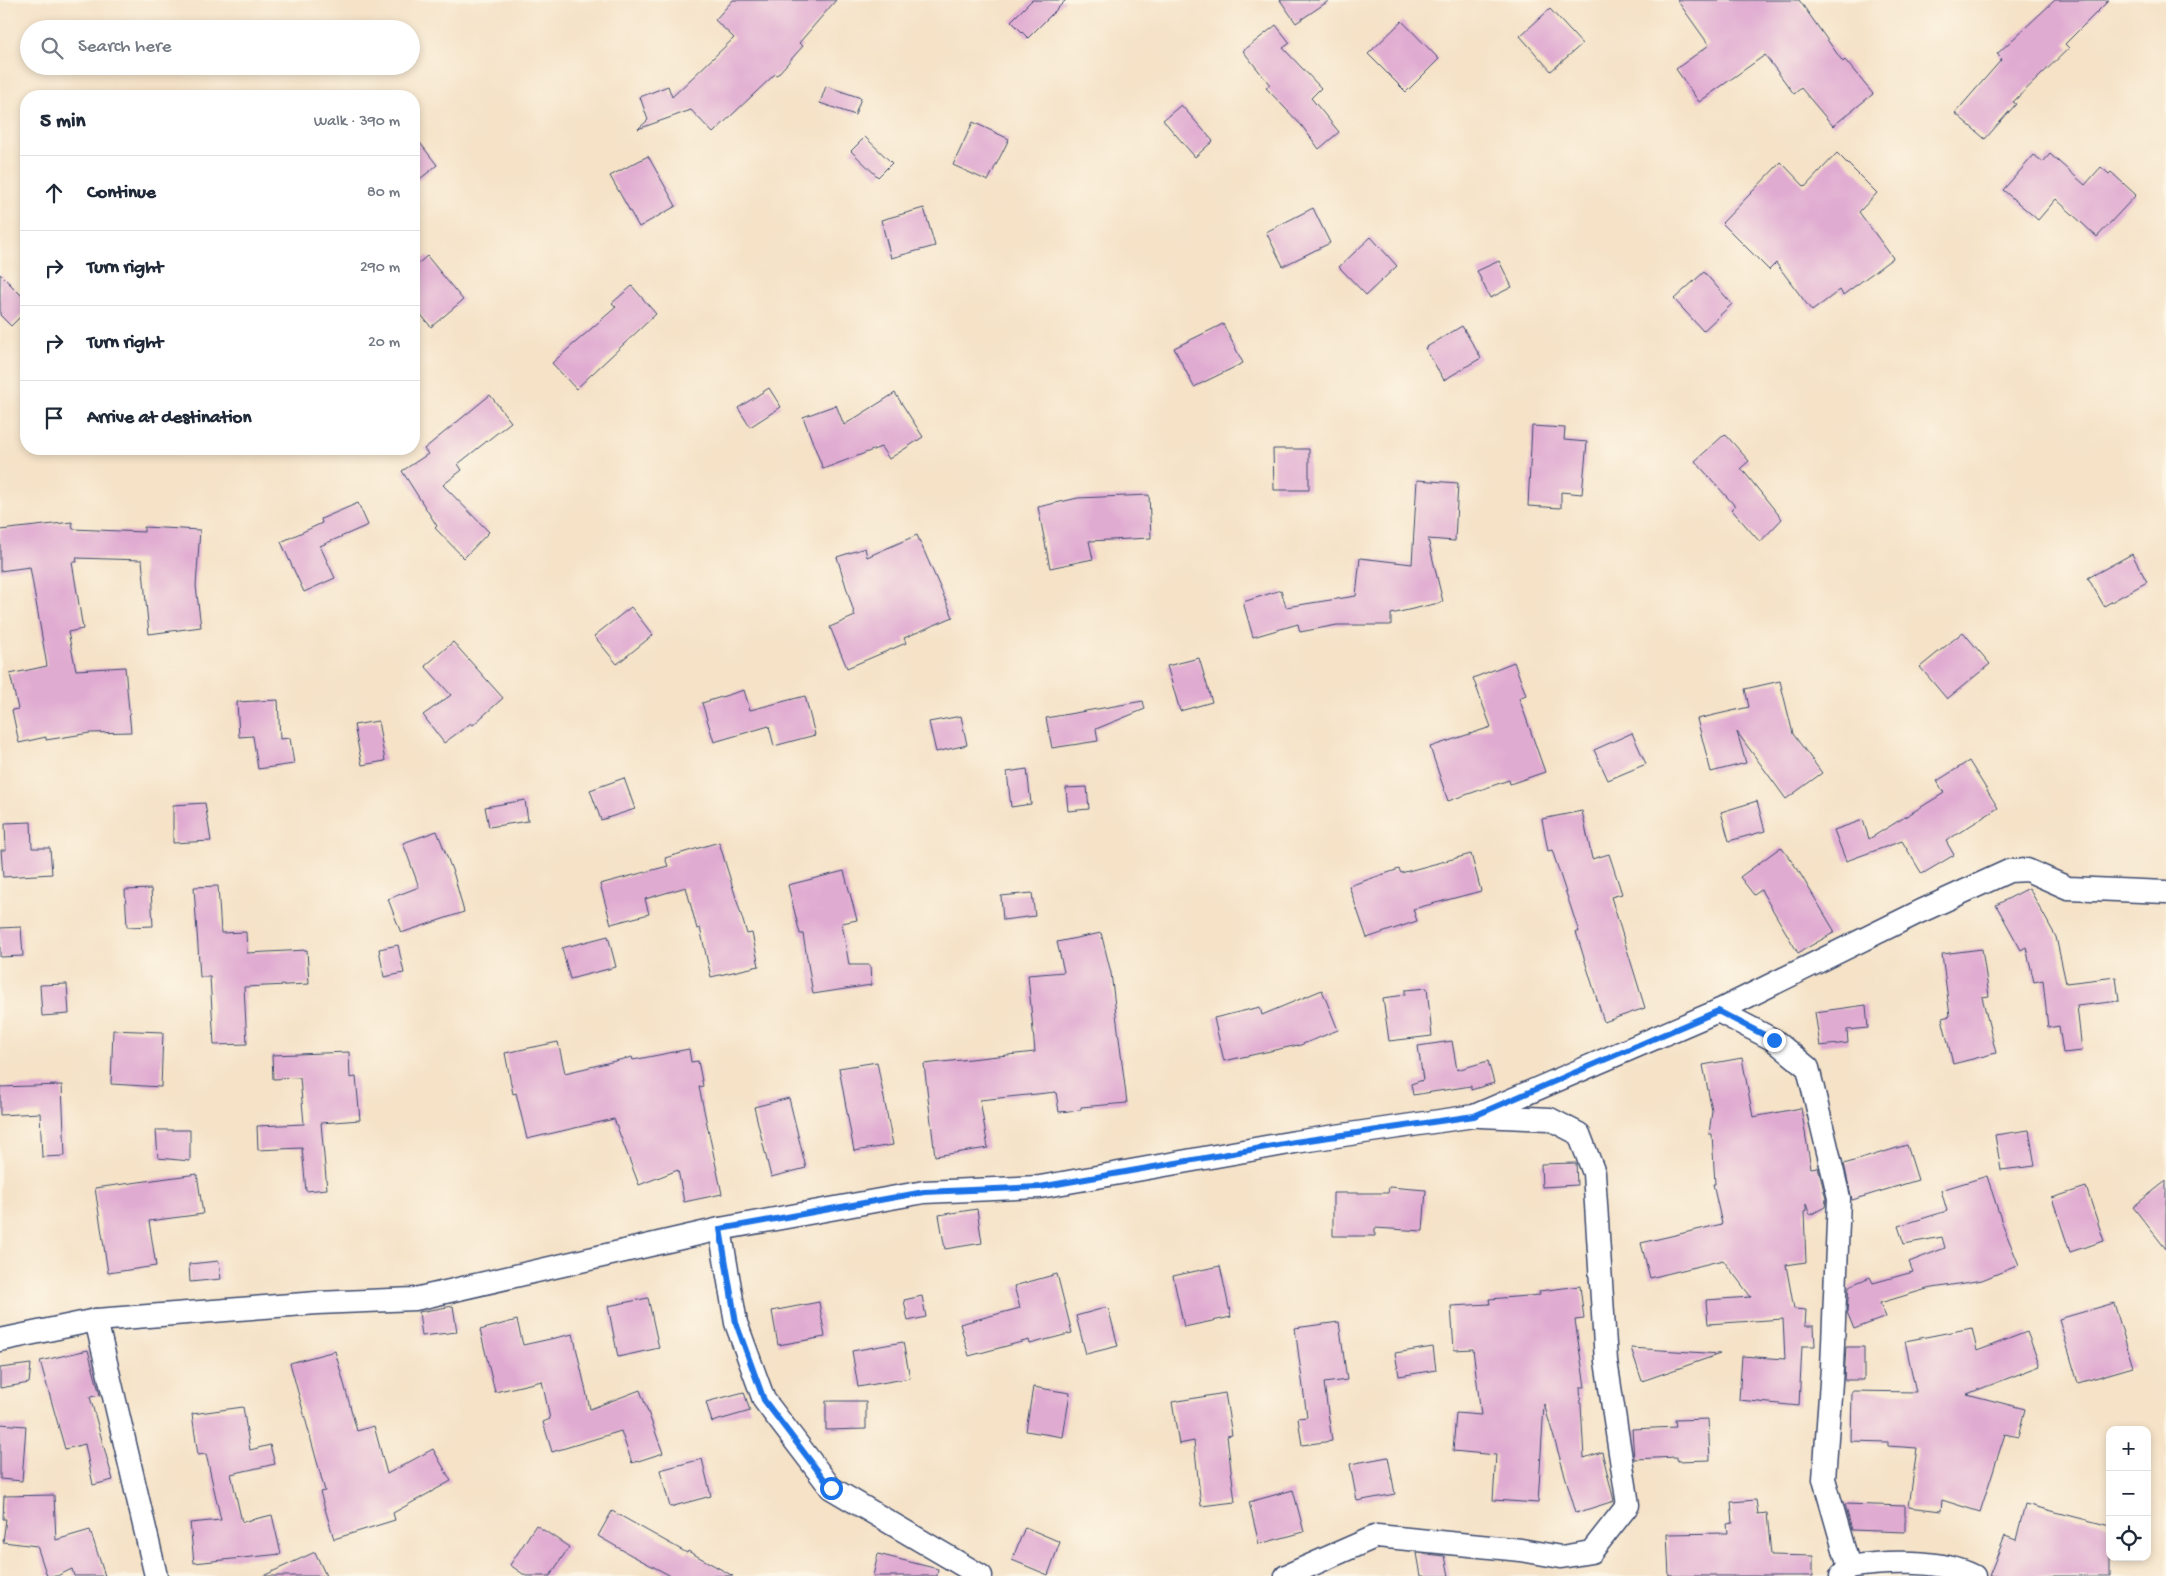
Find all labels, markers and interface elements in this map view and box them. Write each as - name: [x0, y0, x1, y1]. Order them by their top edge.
- search box: [20, 20, 420, 75]
- icon: search: [38, 34, 66, 62]
- text: Search here: [78, 36, 172, 59]
- text: 5 min: [40, 110, 85, 135]
- text: Walk · 390 m: [314, 113, 400, 132]
- icon: ahead: [40, 179, 68, 207]
- text: Continue: [87, 182, 156, 205]
- text: 80 m: [367, 184, 400, 203]
- icon: right: [40, 254, 68, 282]
- text: Turn right: [87, 257, 163, 280]
- text: 290 m: [360, 259, 400, 278]
- icon: right: [40, 329, 68, 357]
- text: Turn right: [87, 332, 163, 355]
- text: 20 m: [368, 334, 400, 353]
- icon: arrive: [40, 404, 68, 432]
- text: Arrive at destination: [87, 407, 251, 430]
- route end: [1763, 1029, 1786, 1052]
- map controls: [2106, 1426, 2151, 1561]
- button: +: [2106, 1426, 2151, 1471]
- button: −: [2106, 1471, 2151, 1516]
- route start: [820, 1477, 843, 1500]
- button: locate: [2106, 1516, 2151, 1561]

